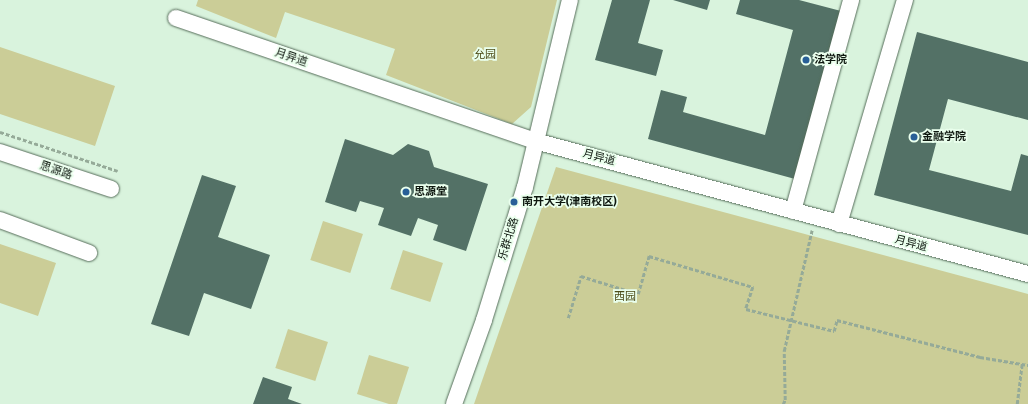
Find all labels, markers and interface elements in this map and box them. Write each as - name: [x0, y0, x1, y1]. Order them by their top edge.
- street label: 月异道: [273, 46, 309, 70]
- park label: 允园: [474, 48, 496, 62]
- place label: 法学院: [814, 53, 847, 67]
- marker: 法学院: [801, 55, 811, 65]
- place label: 金融学院: [922, 130, 966, 144]
- marker: 金融学院: [909, 132, 919, 142]
- street label: 月异道: [581, 147, 617, 169]
- street label: 思源路: [38, 159, 74, 183]
- place label: 思源堂: [414, 185, 447, 199]
- marker: 思源堂: [401, 187, 411, 197]
- place label: 南开大学(津南校区): [522, 195, 617, 209]
- marker: 南开大学(津南校区): [509, 197, 519, 207]
- street label: 乐群北路: [496, 216, 522, 262]
- street label: 月异道: [893, 233, 929, 255]
- park label: 西园: [614, 290, 636, 304]

